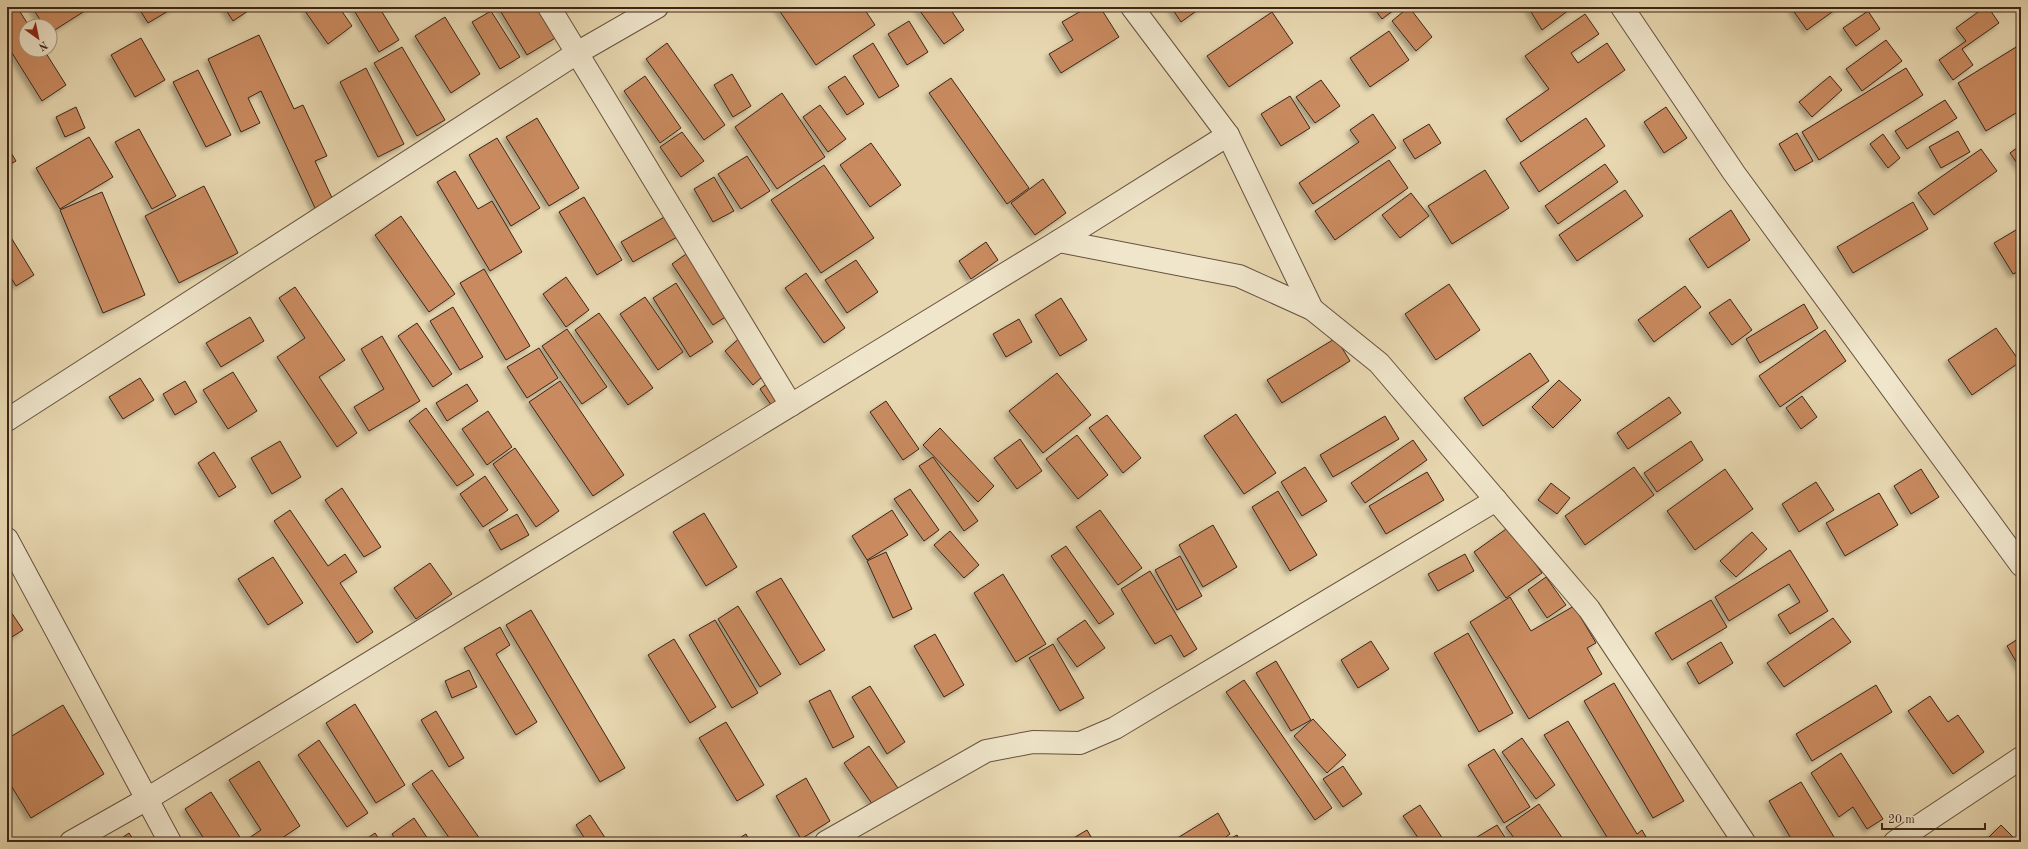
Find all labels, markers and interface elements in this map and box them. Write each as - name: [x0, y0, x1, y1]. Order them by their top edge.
- north arrow: [18, 18, 58, 58]
- text: N: [36, 38, 49, 52]
- scale bar: [1882, 805, 1985, 831]
- text: 20 m: [1888, 814, 1915, 826]

